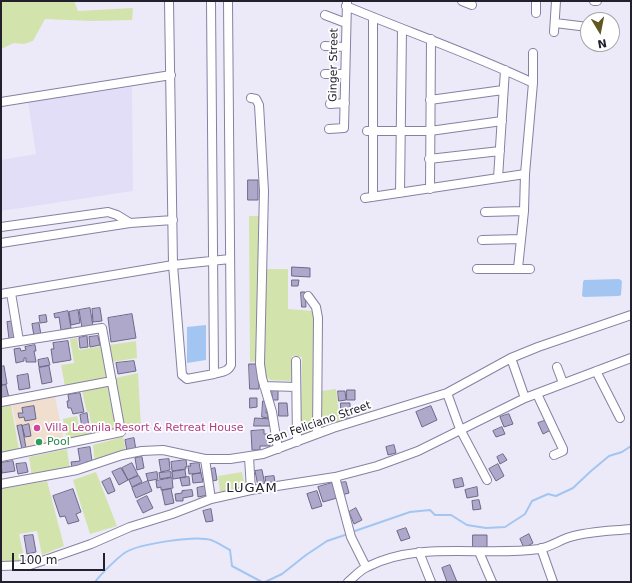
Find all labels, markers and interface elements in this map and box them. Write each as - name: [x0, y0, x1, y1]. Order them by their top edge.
- north arrow: [580, 12, 620, 52]
- street label: Ginger Street: [327, 28, 341, 102]
- text: N: [596, 36, 608, 51]
- street label: San Feliciano Street: [265, 399, 373, 447]
- place label: Villa Leonila Resort & Retreat House: [45, 421, 244, 435]
- marker: Villa Leonila Resort & Retreat House: [32, 423, 42, 433]
- place label: Pool: [47, 435, 70, 449]
- marker: Pool: [34, 437, 44, 447]
- district label: LUGAM: [226, 481, 278, 497]
- scale bar: [14, 545, 107, 571]
- text: 100 m: [19, 553, 57, 567]

